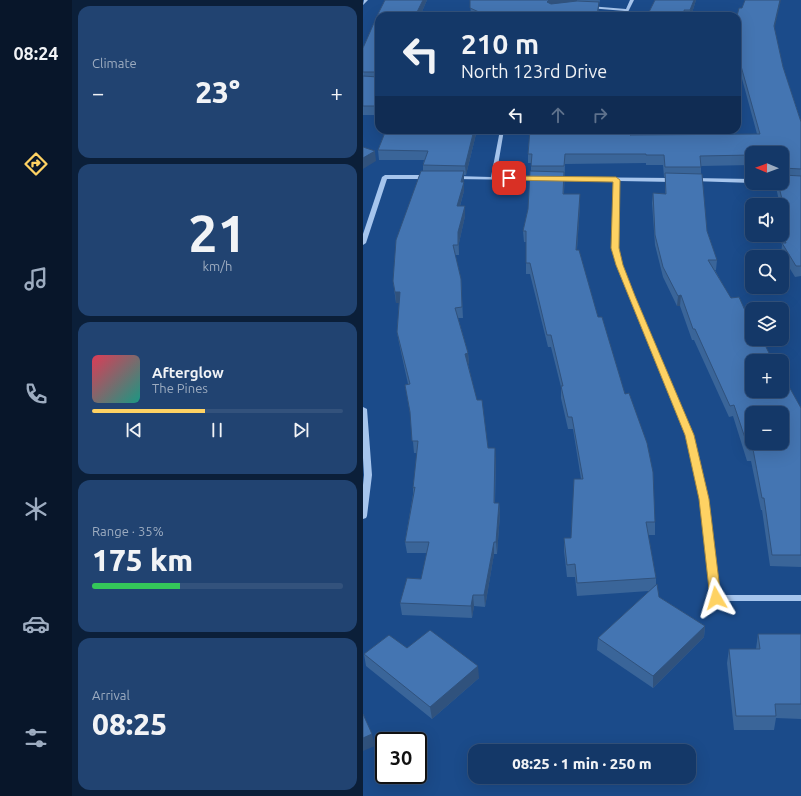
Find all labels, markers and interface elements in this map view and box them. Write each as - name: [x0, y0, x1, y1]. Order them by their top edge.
- icon: left: [395, 28, 447, 80]
- text: 210 m: [461, 28, 539, 59]
- text: 08:24: [13, 43, 59, 63]
- text: Climate: [92, 56, 137, 70]
- text: North 123rd Drive: [461, 61, 607, 81]
- text: 23°: [195, 75, 240, 109]
- text: −: [92, 80, 104, 105]
- text: +: [331, 80, 343, 105]
- icon: left: [505, 104, 527, 126]
- icon: ahead: [547, 104, 569, 126]
- icon: right: [589, 104, 611, 126]
- north arrow: [745, 146, 789, 190]
- map controls: [745, 146, 789, 450]
- icon: directions: [22, 150, 50, 178]
- pin: [492, 161, 526, 195]
- icon: arrive: [498, 167, 520, 189]
- button: sound: [745, 198, 789, 242]
- text: 21: [188, 204, 247, 262]
- button: search: [745, 250, 789, 294]
- text: km/h: [202, 259, 233, 273]
- icon: music: [22, 265, 50, 293]
- button: layers: [745, 302, 789, 346]
- button: +: [745, 354, 789, 398]
- text: Afterglow: [152, 364, 224, 381]
- icon: phone: [22, 380, 50, 408]
- text: The Pines: [152, 381, 208, 395]
- button: −: [745, 406, 789, 450]
- icon: previous: [123, 419, 145, 441]
- icon: pause: [206, 419, 228, 441]
- icon: next: [290, 419, 312, 441]
- icon: climate: [22, 495, 50, 523]
- text: Range · 35%: [92, 524, 164, 538]
- text: 175 km: [92, 543, 193, 577]
- position arrow: [695, 577, 737, 619]
- icon: car: [22, 610, 50, 638]
- text: Arrival: [92, 688, 130, 702]
- text: 08:25: [92, 707, 167, 741]
- icon: filters: [22, 724, 50, 752]
- speed limit sign: 30: [375, 732, 427, 784]
- text: 08:25 · 1 min · 250 m: [512, 755, 652, 772]

